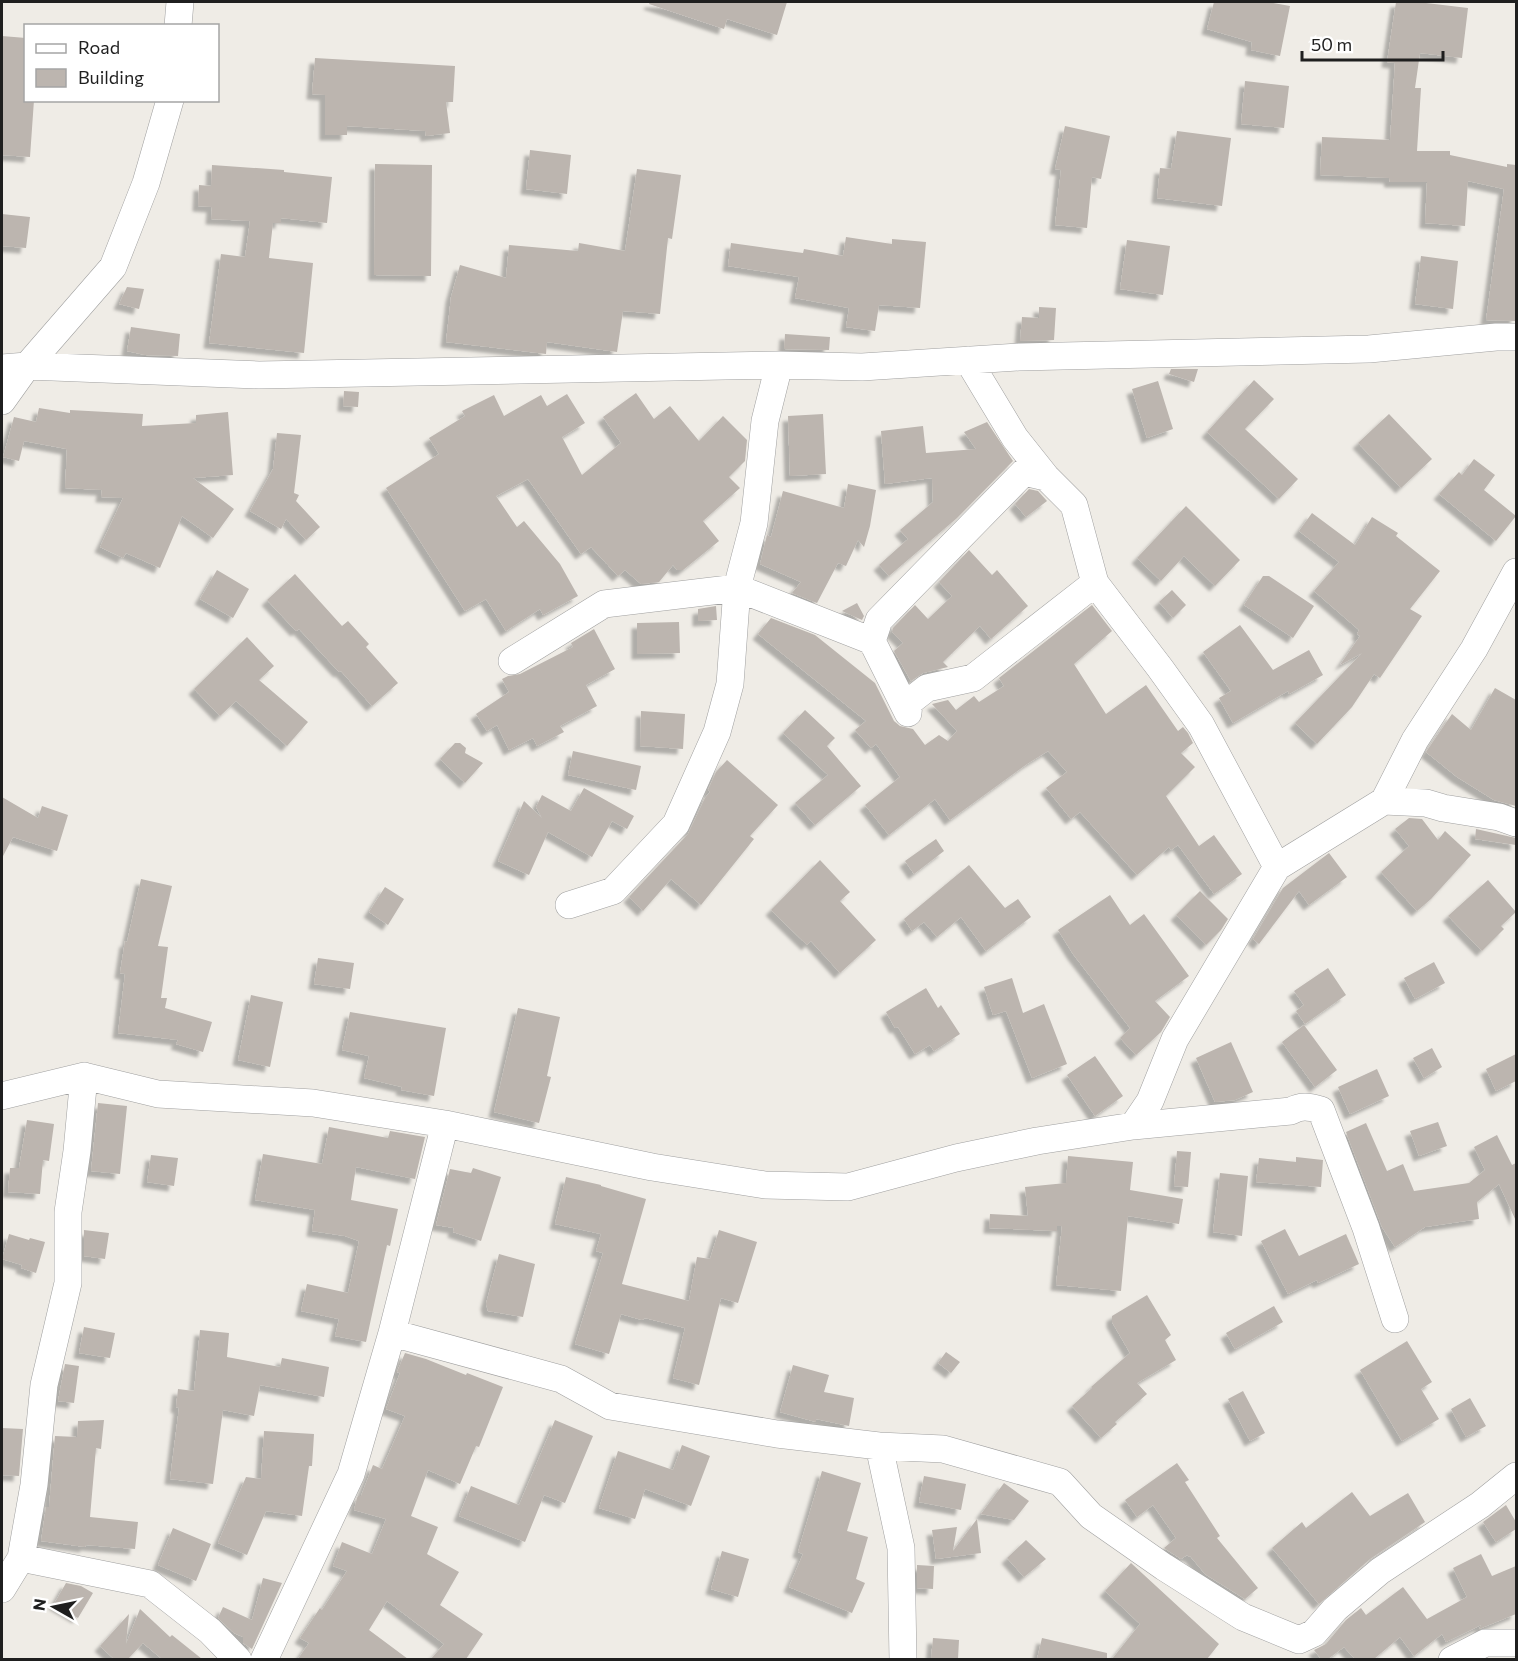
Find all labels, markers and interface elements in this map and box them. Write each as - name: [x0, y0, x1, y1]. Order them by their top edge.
- legend: [24, 24, 219, 102]
- scale bar: [1302, 24, 1443, 62]
- text: 50 m: [1311, 33, 1352, 55]
- text: Road: [78, 36, 120, 58]
- text: Building: [78, 66, 144, 88]
- north arrow: [24, 1577, 84, 1637]
- text: N: [28, 1597, 49, 1612]

